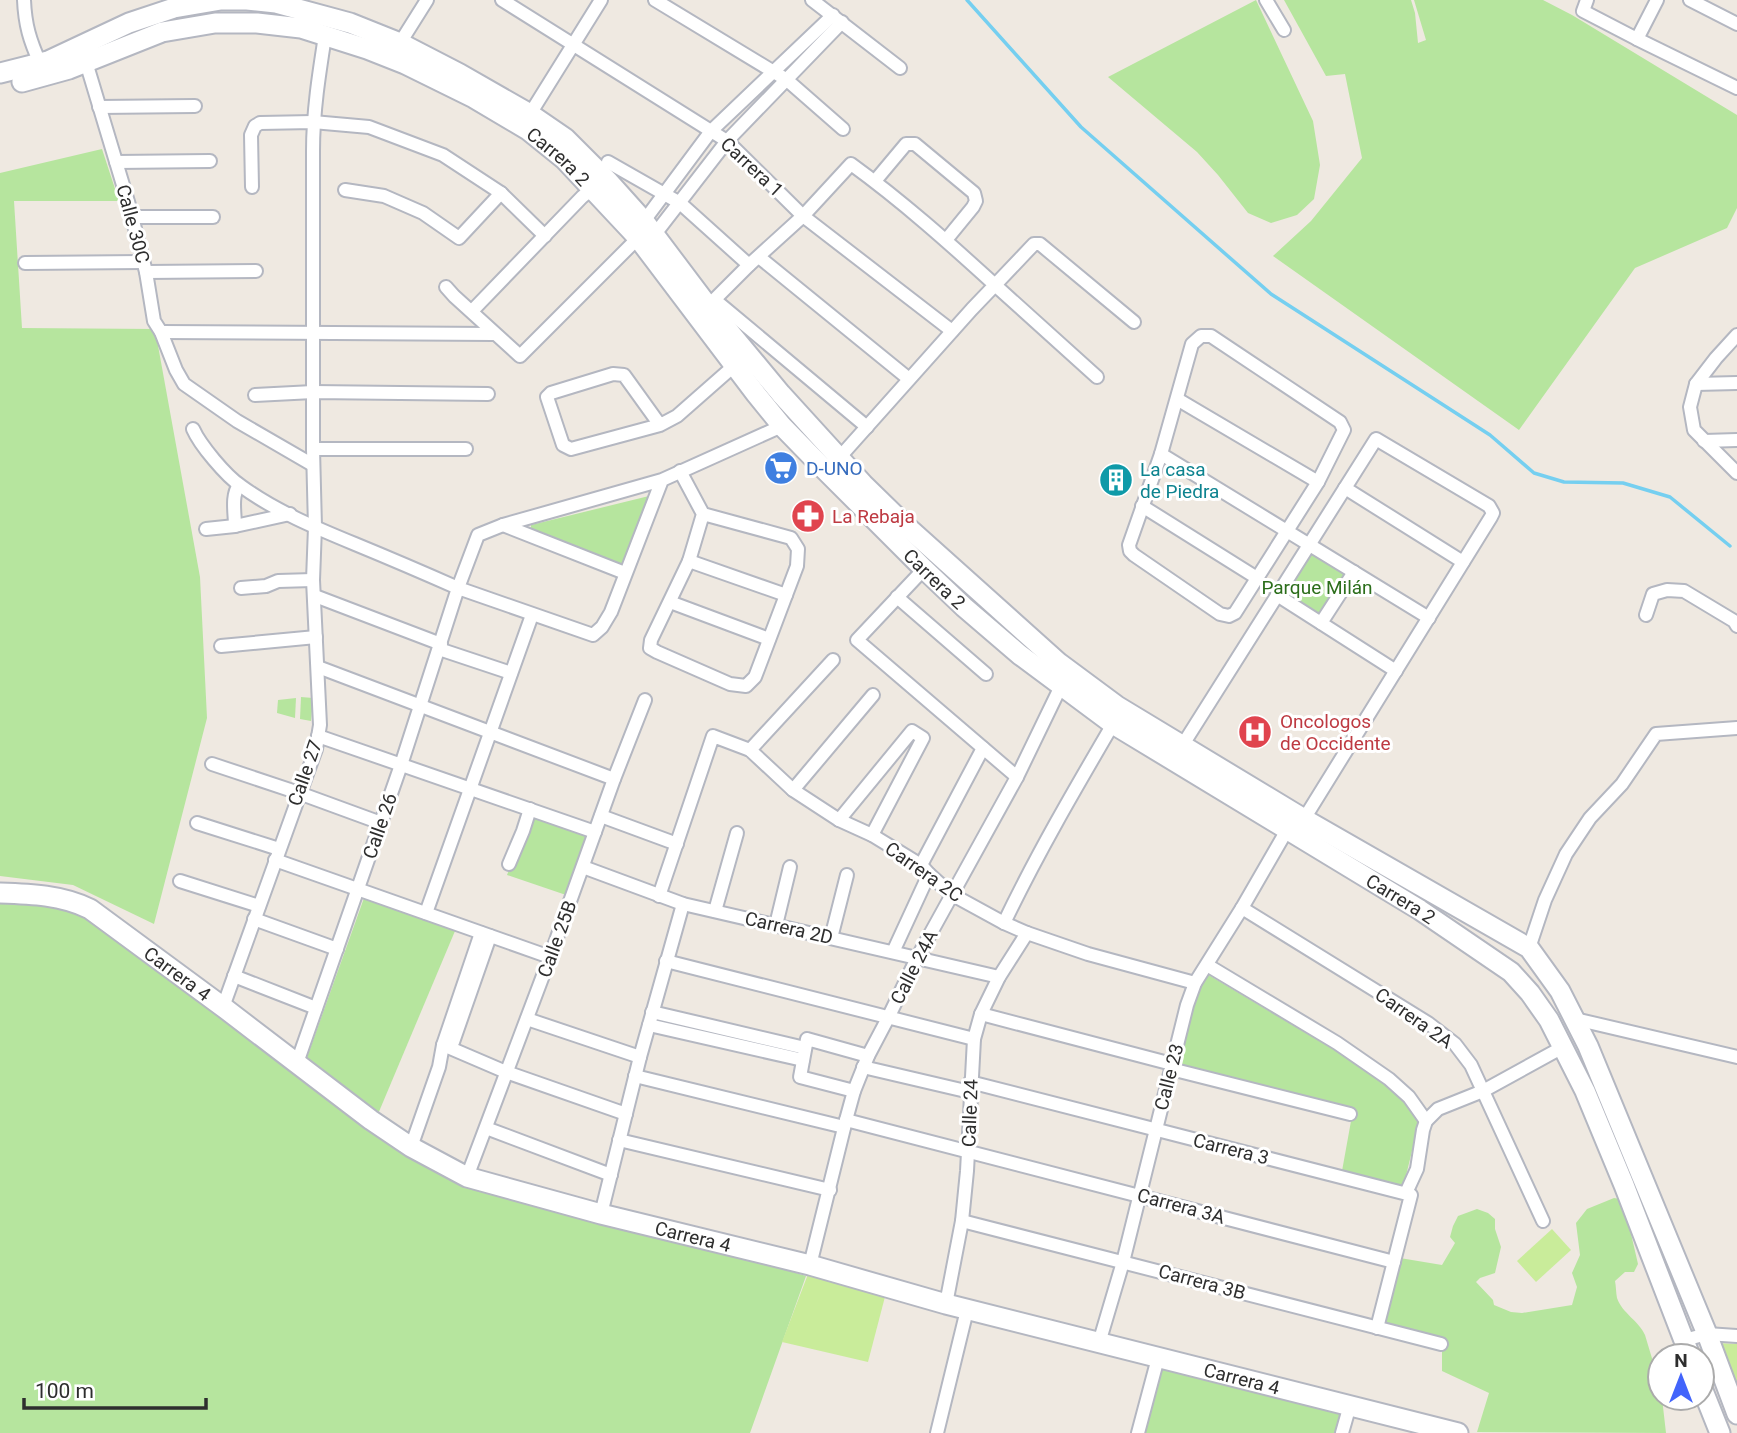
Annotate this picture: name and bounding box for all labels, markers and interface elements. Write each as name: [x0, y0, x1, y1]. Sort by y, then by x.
street label: Carrera 2: [522, 122, 595, 191]
street label: Carrera 1: [716, 132, 788, 202]
street label: Calle 30C: [111, 182, 155, 266]
supermarket icon: D-UNO: [762, 449, 800, 487]
place label: D-UNO: [806, 457, 863, 480]
place label: La casa de Piedra: [1140, 458, 1219, 503]
building icon: La casa de Piedra: [1097, 461, 1135, 499]
pharmacy icon: La Rebaja: [789, 497, 827, 535]
place label: La Rebaja: [832, 505, 915, 528]
street label: Carrera 2: [899, 544, 970, 614]
park label: Parque Milán: [1261, 576, 1373, 599]
place label: Oncologos de Occidente: [1280, 710, 1391, 755]
hospital icon: Oncologos de Occidente: [1236, 713, 1274, 751]
street label: Calle 27: [283, 737, 327, 809]
street label: Calle 26: [358, 790, 402, 862]
street label: Carrera 2C: [881, 837, 967, 907]
street label: Carrera 2: [1362, 869, 1440, 929]
street label: Calle 25B: [533, 898, 581, 980]
street label: Carrera 2D: [743, 907, 835, 949]
street label: Calle 24A: [885, 925, 943, 1008]
street label: Carrera 4: [140, 941, 216, 1006]
street label: Carrera 2A: [1371, 983, 1458, 1053]
street label: Calle 23: [1150, 1041, 1188, 1113]
street label: Calle 24: [957, 1078, 983, 1147]
street label: Carrera 3: [1191, 1128, 1271, 1170]
street label: Carrera 3A: [1135, 1183, 1228, 1229]
street label: Carrera 4: [653, 1216, 734, 1257]
street label: Carrera 3B: [1156, 1259, 1248, 1305]
north arrow: [1646, 1342, 1716, 1412]
text: N: [1674, 1349, 1688, 1372]
street label: Carrera 4: [1201, 1358, 1282, 1399]
scale bar: [24, 1366, 206, 1410]
text: 100 m: [35, 1379, 94, 1403]

